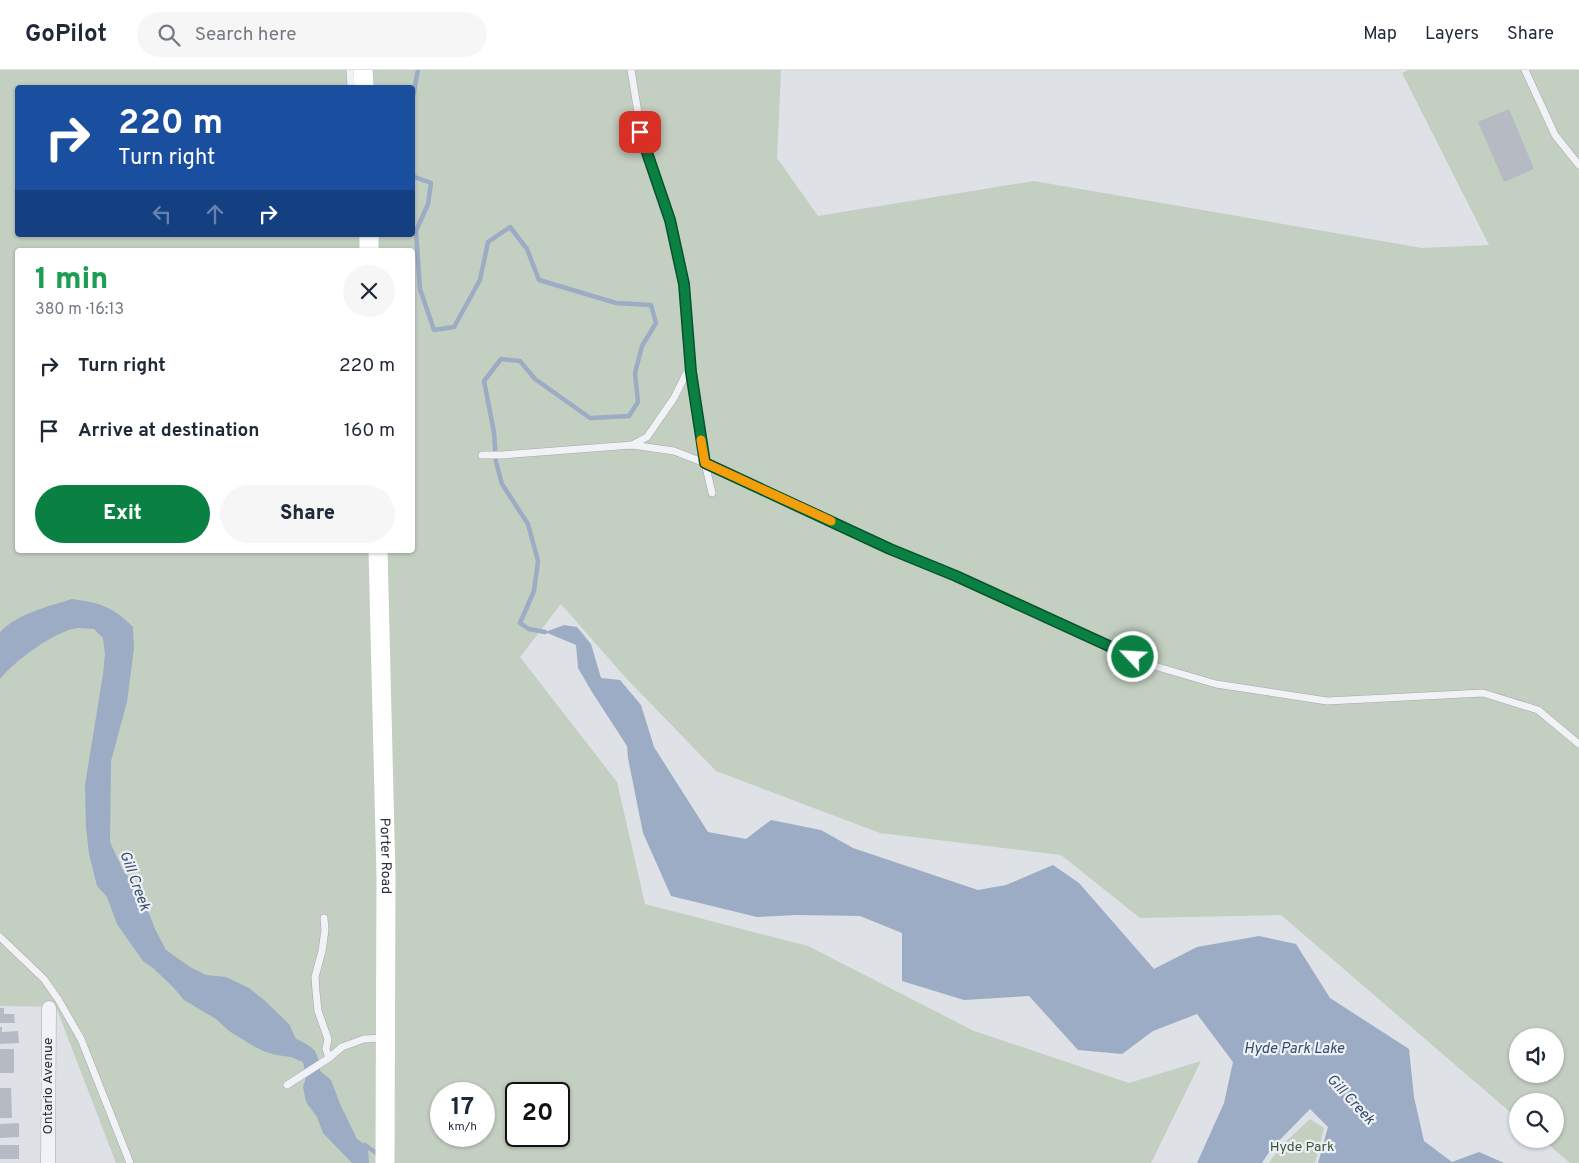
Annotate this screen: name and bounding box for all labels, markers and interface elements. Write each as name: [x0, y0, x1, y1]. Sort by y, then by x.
search box: [137, 12, 487, 57]
text: GoPilot: [25, 20, 107, 50]
icon: search: [155, 21, 183, 49]
text: Search here: [195, 23, 296, 47]
text: Map: [1363, 23, 1397, 46]
text: Layers: [1425, 23, 1479, 46]
text: Share: [1507, 23, 1554, 46]
text: 220 m: [118, 102, 223, 146]
icon: right: [35, 105, 100, 170]
pin: [619, 111, 661, 153]
icon: arrive: [626, 118, 654, 146]
text: Turn right: [118, 145, 215, 172]
icon: left: [148, 200, 176, 228]
icon: ahead: [201, 200, 229, 228]
icon: right: [254, 200, 282, 228]
text: 1 min: [35, 262, 108, 299]
button: close: [343, 265, 395, 317]
text: 380 m · 16:13: [35, 300, 124, 320]
icon: right: [35, 352, 63, 380]
text: Turn right: [78, 354, 166, 378]
text: 220 m: [339, 354, 395, 378]
icon: arrive: [35, 417, 63, 445]
text: Arrive at destination: [78, 419, 259, 443]
text: 160 m: [344, 419, 395, 443]
button: Exit: [35, 485, 210, 543]
button: Share: [220, 485, 395, 543]
position arrow: [1106, 630, 1158, 682]
street label: Porter Road: [376, 818, 395, 894]
water label: Gill Creek: [114, 848, 154, 914]
map controls: [1509, 1028, 1564, 1148]
button: sound: [1509, 1028, 1564, 1083]
street label: Ontario Avenue: [40, 1038, 57, 1134]
water label: Hyde Park Lake: [1244, 1040, 1345, 1059]
water label: Gill Creek: [1322, 1071, 1379, 1130]
speed limit sign: 20: [505, 1082, 570, 1147]
text: 17: [451, 1092, 474, 1124]
button: search: [1509, 1093, 1564, 1148]
text: km/h: [448, 1119, 477, 1135]
park label: Hyde Park: [1270, 1139, 1334, 1156]

